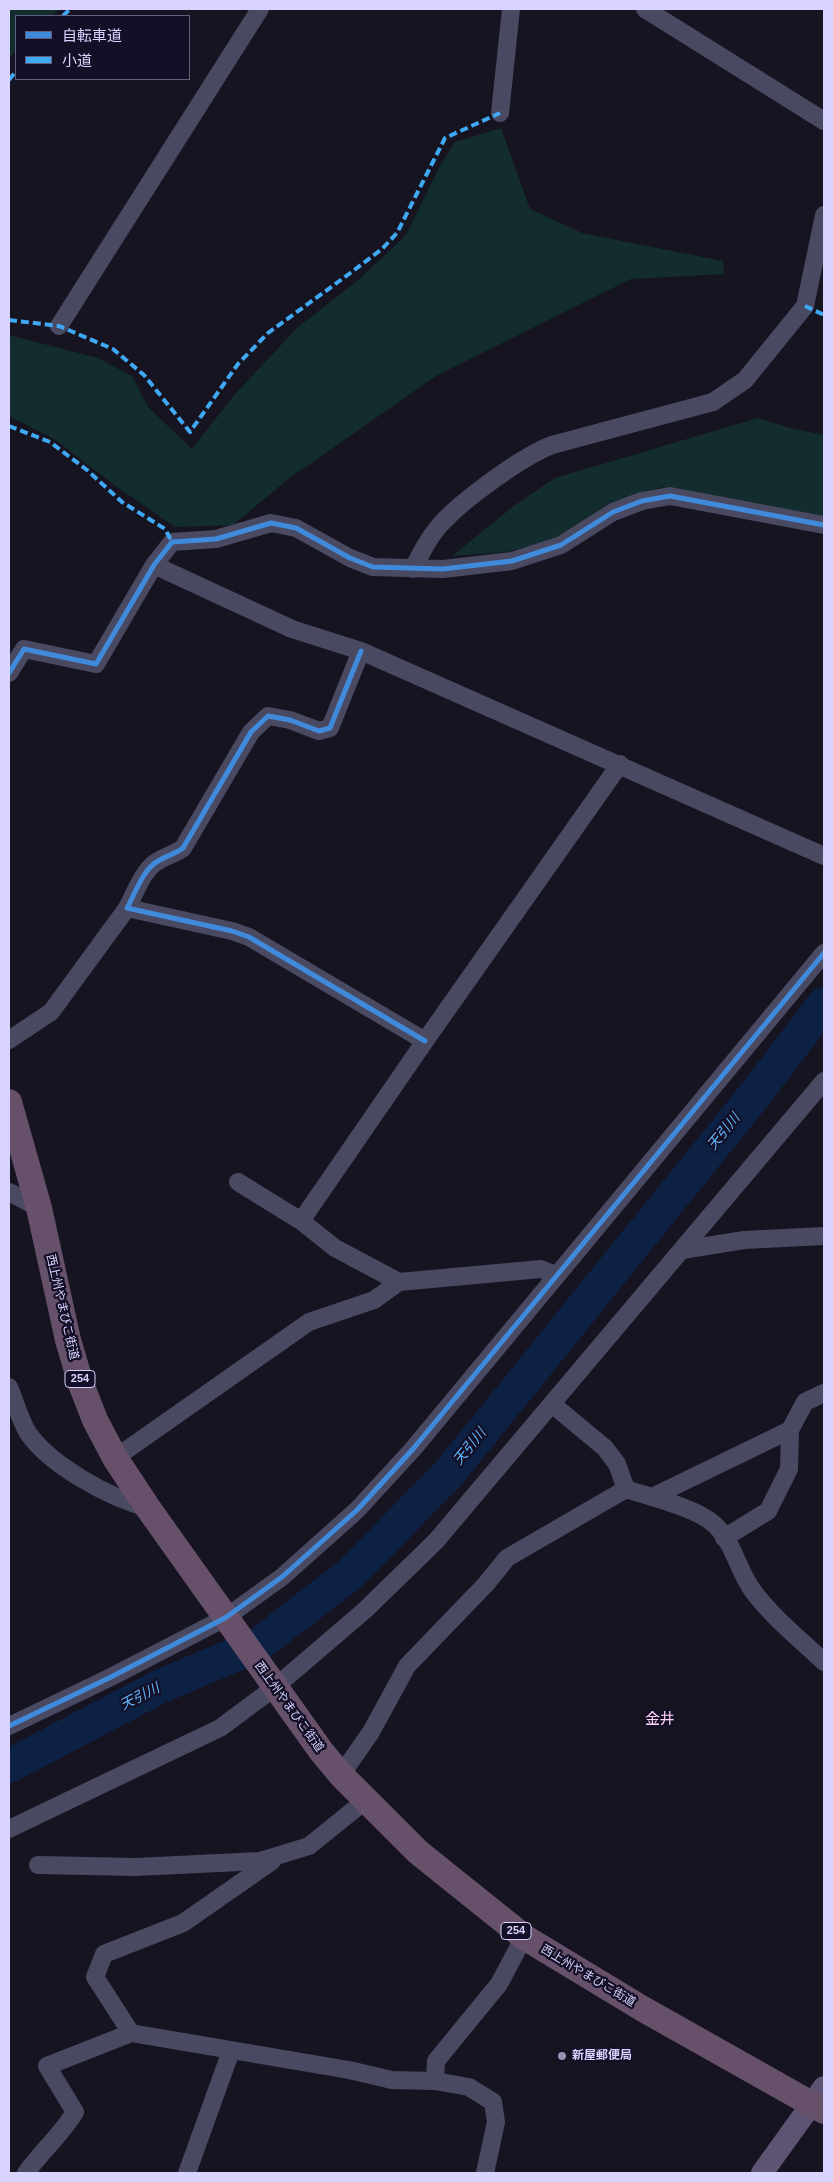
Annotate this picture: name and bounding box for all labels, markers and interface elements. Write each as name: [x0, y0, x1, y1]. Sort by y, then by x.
legend: [15, 15, 190, 80]
text: 自転車道: [62, 27, 122, 44]
text: 小道: [62, 52, 92, 69]
water label: 天引川: [704, 1110, 744, 1154]
street label: 西上州やまびこ街道: [43, 1253, 81, 1361]
road number: 254: [65, 1370, 95, 1388]
water label: 天引川: [450, 1425, 490, 1469]
street label: 西上州やまびこ街道: [251, 1659, 327, 1755]
water label: 天引川: [117, 1680, 163, 1714]
district label: 金井: [645, 1711, 675, 1729]
road number: 254: [501, 1922, 531, 1940]
street label: 西上州やまびこ街道: [538, 1942, 638, 2010]
place label: 新屋郵便局: [572, 2049, 632, 2063]
marker: 新屋郵便局: [556, 2050, 568, 2062]

